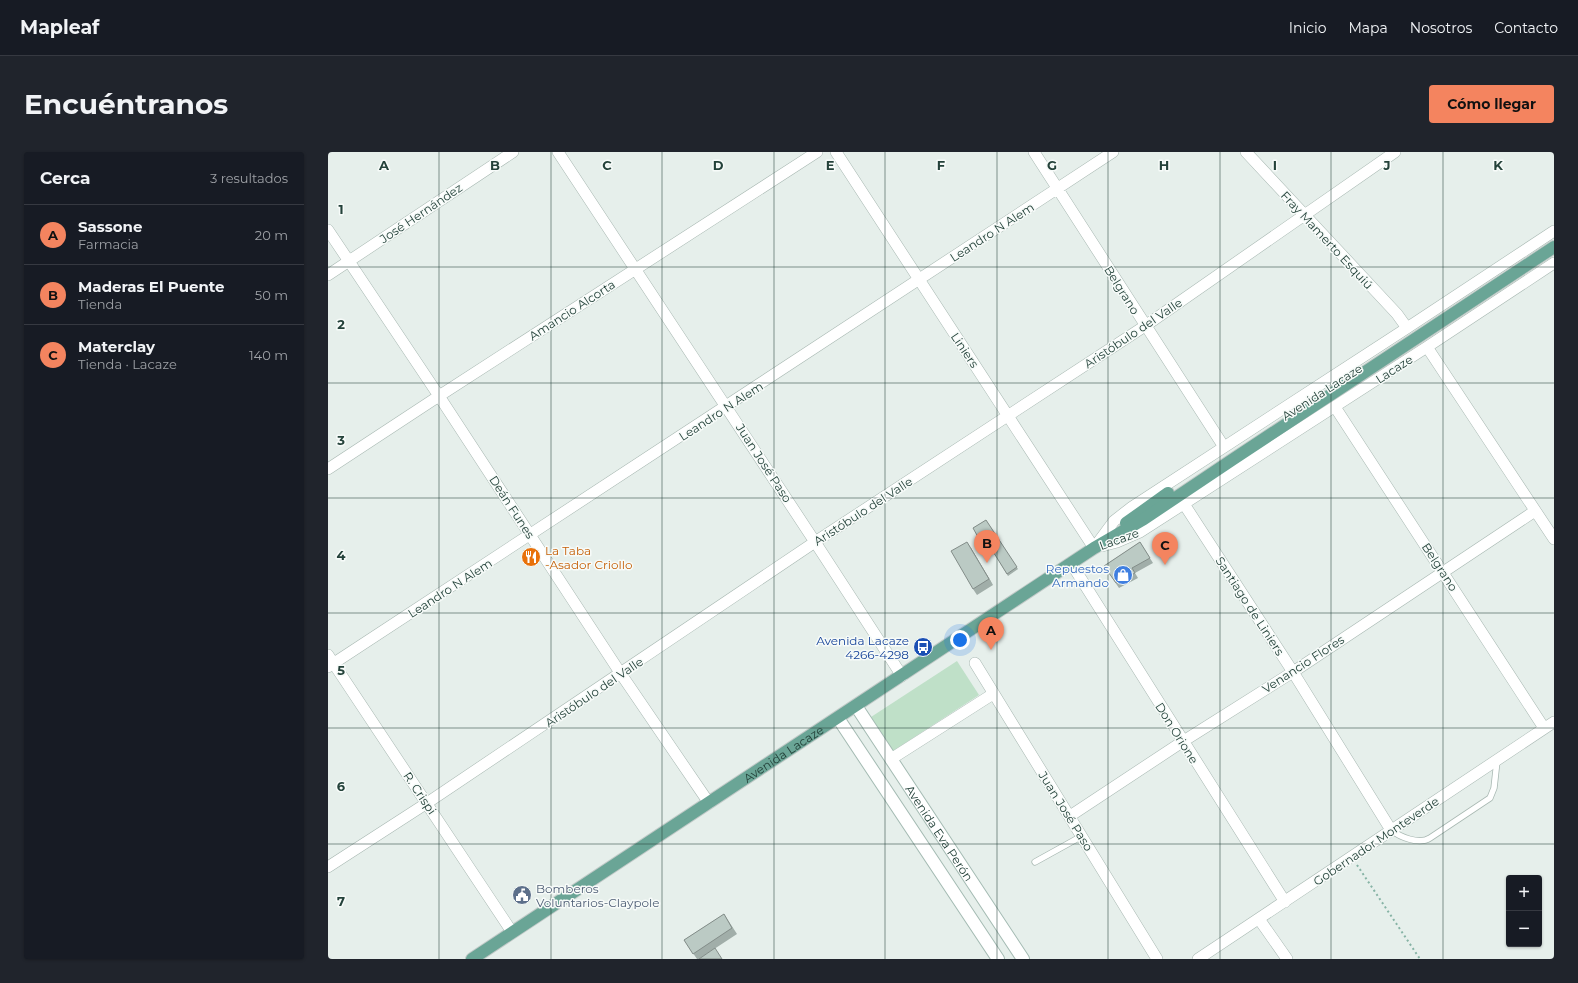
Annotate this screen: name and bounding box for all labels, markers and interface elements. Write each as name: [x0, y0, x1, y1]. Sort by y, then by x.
text: Mapleaf: [20, 16, 99, 39]
text: Inicio: [1289, 19, 1326, 37]
text: Mapa: [1348, 19, 1388, 37]
text: Nosotros: [1410, 19, 1472, 37]
text: Contacto: [1494, 19, 1558, 37]
button: Cómo llegar: [1429, 85, 1554, 123]
text: Encuéntranos: [24, 87, 228, 121]
text: A: [378, 157, 390, 173]
text: B: [490, 157, 500, 173]
text: C: [602, 157, 612, 173]
text: D: [713, 157, 724, 173]
text: E: [826, 157, 835, 173]
text: F: [937, 157, 945, 173]
text: G: [1047, 157, 1057, 173]
text: H: [1159, 157, 1169, 173]
text: I: [1273, 157, 1277, 173]
text: J: [1382, 157, 1391, 173]
text: K: [1493, 157, 1503, 173]
text: Cerca: [40, 168, 90, 188]
text: 3 resultados: [210, 170, 288, 186]
street label: José Hernández: [376, 180, 465, 247]
street label: Fray Mamerto Esquiú: [1278, 188, 1376, 292]
street label: Leandro N Alem: [947, 199, 1037, 265]
text: 1: [338, 201, 344, 217]
text: Sassone: [78, 217, 142, 236]
text: A: [48, 227, 58, 243]
text: 20 m: [255, 227, 288, 243]
text: Farmacia: [78, 236, 139, 252]
street label: Belgrano: [1101, 263, 1143, 317]
text: Maderas El Puente: [78, 277, 225, 296]
street label: Amancio Alcorta: [526, 277, 618, 343]
text: B: [48, 287, 58, 303]
text: 50 m: [255, 287, 288, 303]
street label: Aristóbulo del Valle: [1081, 295, 1185, 371]
text: Tienda: [78, 296, 122, 312]
text: 2: [337, 316, 345, 332]
street label: Liniers: [948, 329, 982, 371]
text: Materclay: [78, 337, 155, 356]
text: C: [48, 347, 58, 363]
text: 140 m: [249, 347, 288, 363]
street label: Lacaze: [1373, 351, 1415, 387]
text: Tienda · Lacaze: [78, 356, 177, 372]
street label: Avenida Lacaze: [1279, 360, 1365, 424]
street label: Leandro N Alem: [676, 378, 766, 444]
street label: Juan José Paso: [732, 420, 795, 505]
text: 3: [336, 432, 345, 448]
street label: Deán Funes: [486, 473, 538, 541]
street label: Aristóbulo del Valle: [811, 473, 915, 549]
street label: Lacaze: [1097, 525, 1141, 553]
pin: B: [974, 530, 1000, 563]
pin: C: [1152, 532, 1178, 565]
street label: Belgrano: [1419, 540, 1461, 594]
place label: La Taba -Asador Criollo: [545, 543, 632, 572]
restaurant icon: La Taba -Asador Criollo: [520, 546, 542, 568]
text: 4: [337, 547, 346, 563]
street label: Santiago de Liniers: [1212, 554, 1288, 658]
street label: Leandro N Alem: [405, 555, 495, 621]
place label: Repuestos Armando: [1046, 561, 1109, 590]
shop icon: Repuestos Armando: [1112, 564, 1134, 586]
pin: A: [978, 617, 1004, 650]
your location: [950, 630, 970, 650]
street label: Venancio Flores: [1259, 632, 1347, 696]
place label: Avenida Lacaze 4266-4298: [816, 633, 909, 662]
bus stop icon: Avenida Lacaze 4266-4298: [912, 636, 934, 658]
street label: Aristóbulo del Valle: [542, 654, 646, 730]
text: 5: [337, 662, 345, 678]
street label: Don Orione: [1152, 700, 1202, 766]
street label: Avenida Lacaze: [740, 721, 826, 785]
street label: Juan José Paso: [1035, 768, 1096, 854]
street label: R. Crispi: [400, 769, 440, 817]
text: 6: [337, 778, 346, 794]
street label: Avenida Eva Perón: [903, 782, 977, 884]
street label: Gobernador Monteverde: [1310, 793, 1442, 889]
map controls: [1506, 875, 1542, 947]
button: +: [1506, 875, 1542, 911]
place label: Bomberos Voluntarios-Claypole: [536, 881, 660, 910]
public building icon: Bomberos Voluntarios-Claypole: [511, 884, 533, 906]
text: 7: [337, 893, 345, 909]
button: −: [1506, 911, 1542, 947]

